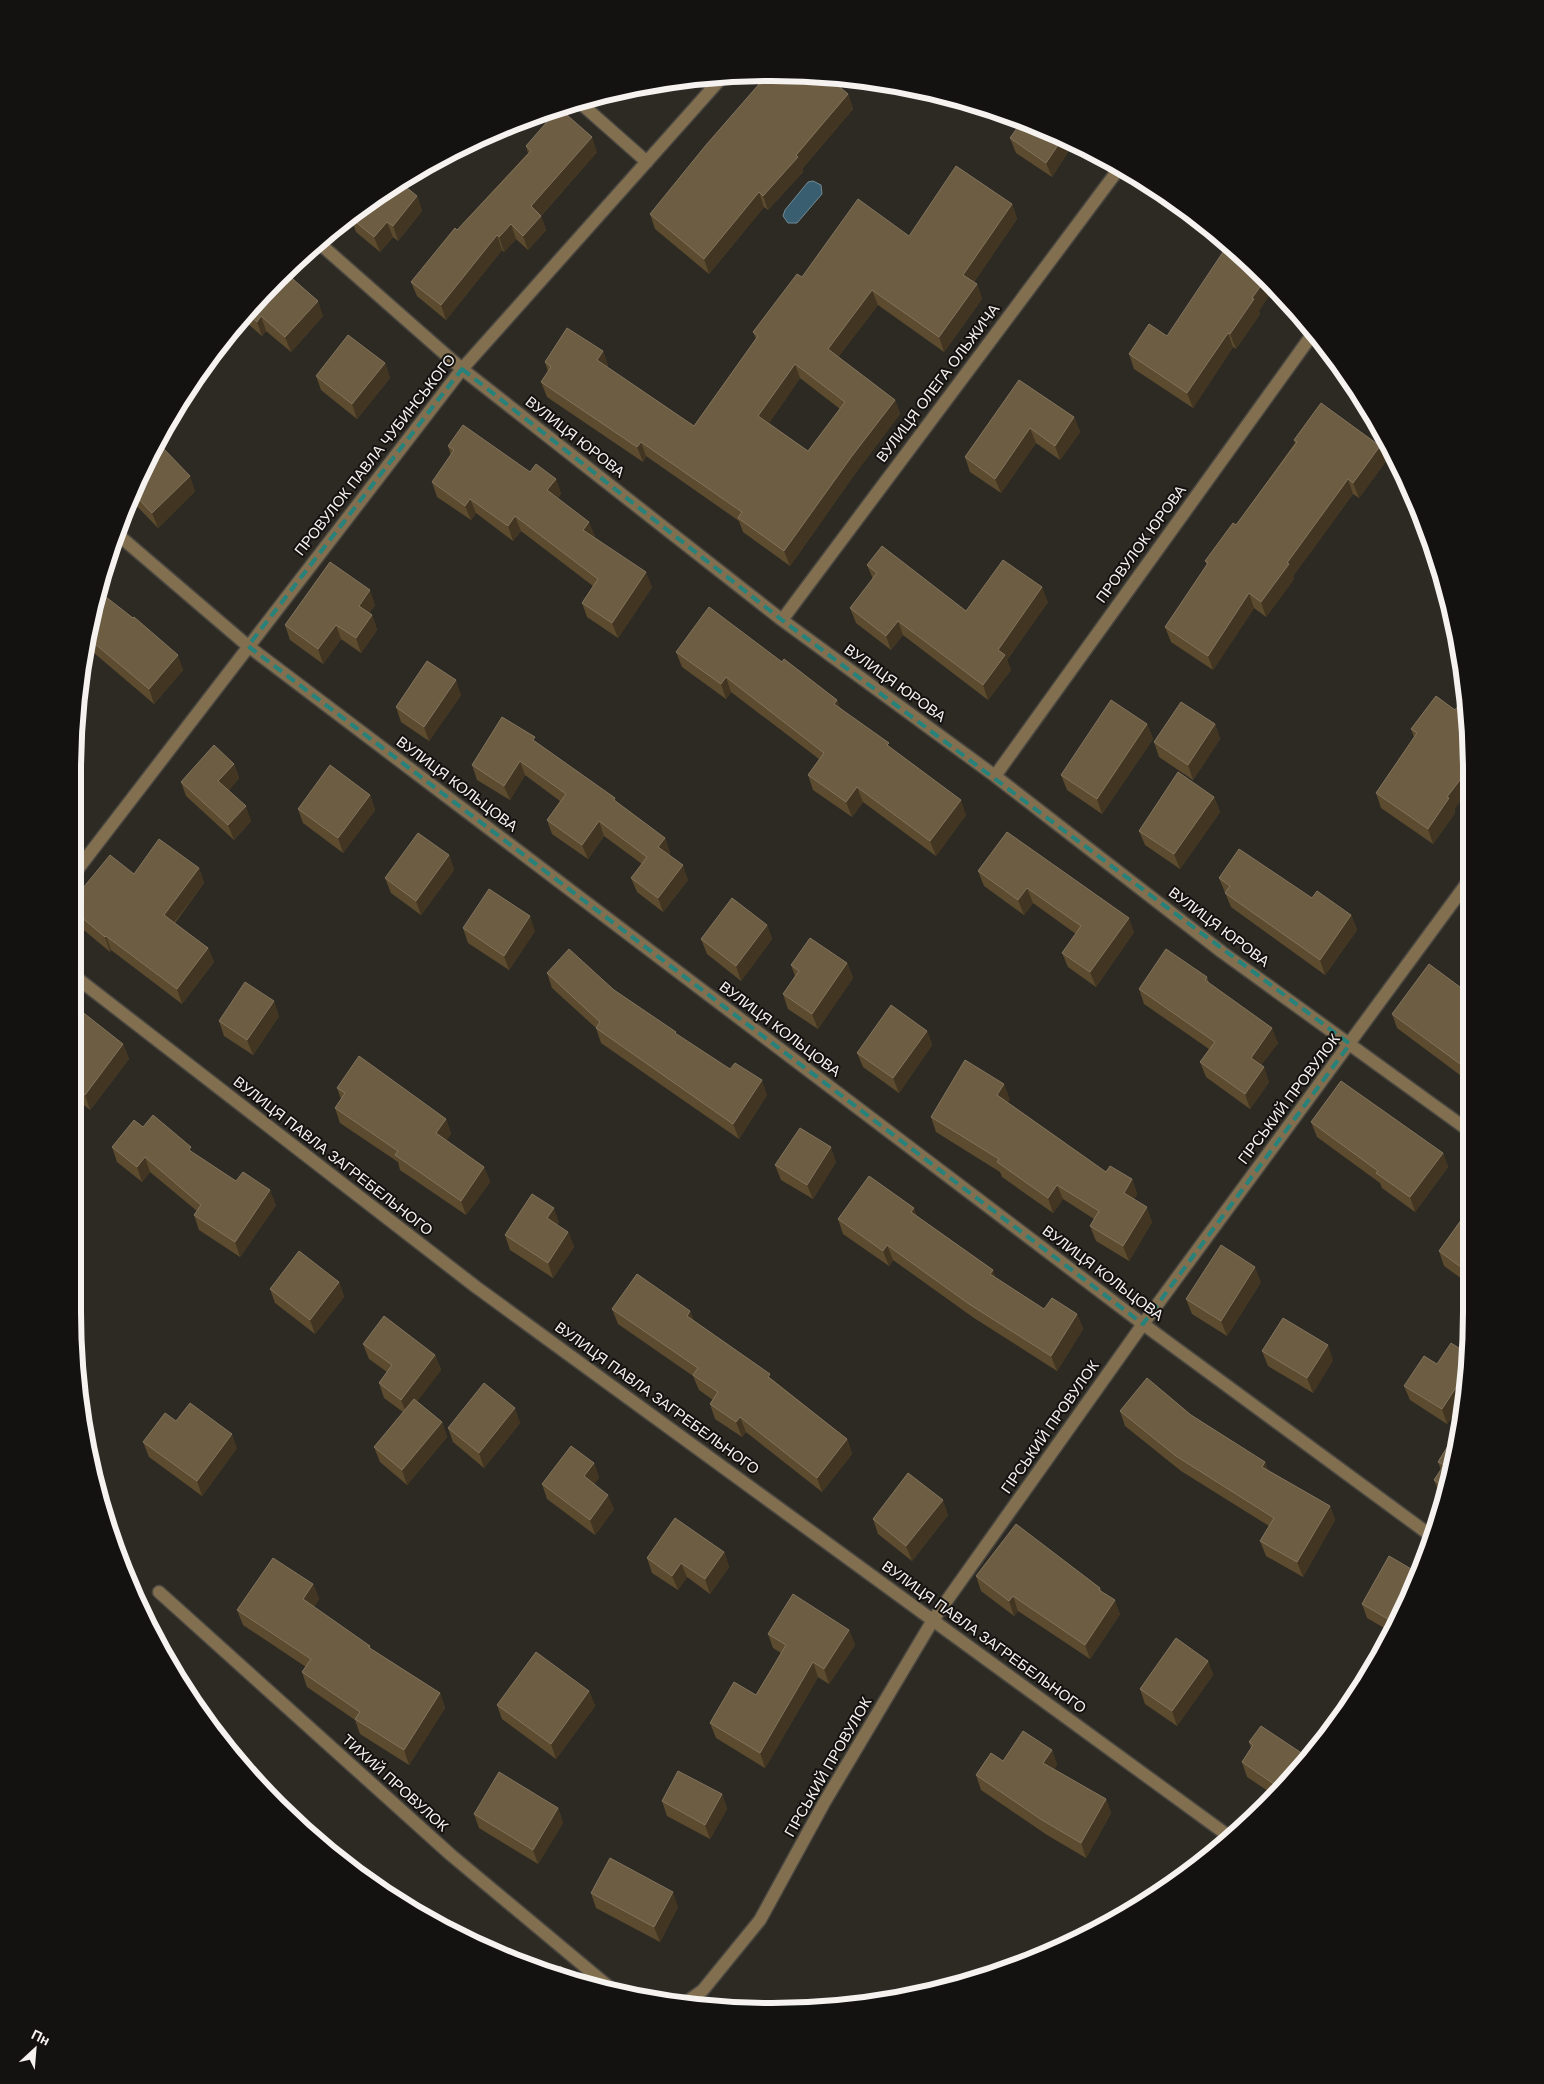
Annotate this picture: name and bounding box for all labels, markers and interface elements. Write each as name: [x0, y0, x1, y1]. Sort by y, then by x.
street label: ВУЛИЦЯ ОЛЕГА ОЛЬЖИЧА: [873, 300, 1003, 465]
street label: ПРОВУЛОК ПАВЛА ЧУБИНСЬКОГО: [291, 351, 458, 559]
street label: ВУЛИЦЯ ЮРОВА: [522, 393, 628, 481]
street label: ПРОВУЛОК ЮРОВА: [1092, 482, 1189, 606]
street label: ВУЛИЦЯ ЮРОВА: [841, 640, 949, 725]
street label: ВУЛИЦЯ КОЛЬЦОВА: [393, 733, 521, 835]
street label: ВУЛИЦЯ ЮРОВА: [1166, 883, 1273, 970]
street label: ВУЛИЦЯ КОЛЬЦОВА: [716, 978, 844, 1080]
street label: ГІРСЬКИЙ ПРОВУЛОК: [1234, 1030, 1343, 1167]
street label: ВУЛИЦЯ ПАВЛА ЗАГРЕБЕЛЬНОГО: [230, 1073, 436, 1239]
street label: ВУЛИЦЯ КОЛЬЦОВА: [1039, 1222, 1167, 1324]
street label: ВУЛИЦЯ ПАВЛА ЗАГРЕБЕЛЬНОГО: [552, 1318, 763, 1477]
street label: ГІРСЬКИЙ ПРОВУЛОК: [997, 1357, 1102, 1496]
street label: ВУЛИЦЯ ПАВЛА ЗАГРЕБЕЛЬНОГО: [879, 1557, 1090, 1716]
street label: ГІРСЬКИЙ ПРОВУЛОК: [781, 1694, 875, 1839]
street label: ТИХИЙ ПРОВУЛОК: [339, 1731, 452, 1835]
north arrow: [10, 2024, 60, 2074]
text: Пн: [29, 2026, 53, 2049]

